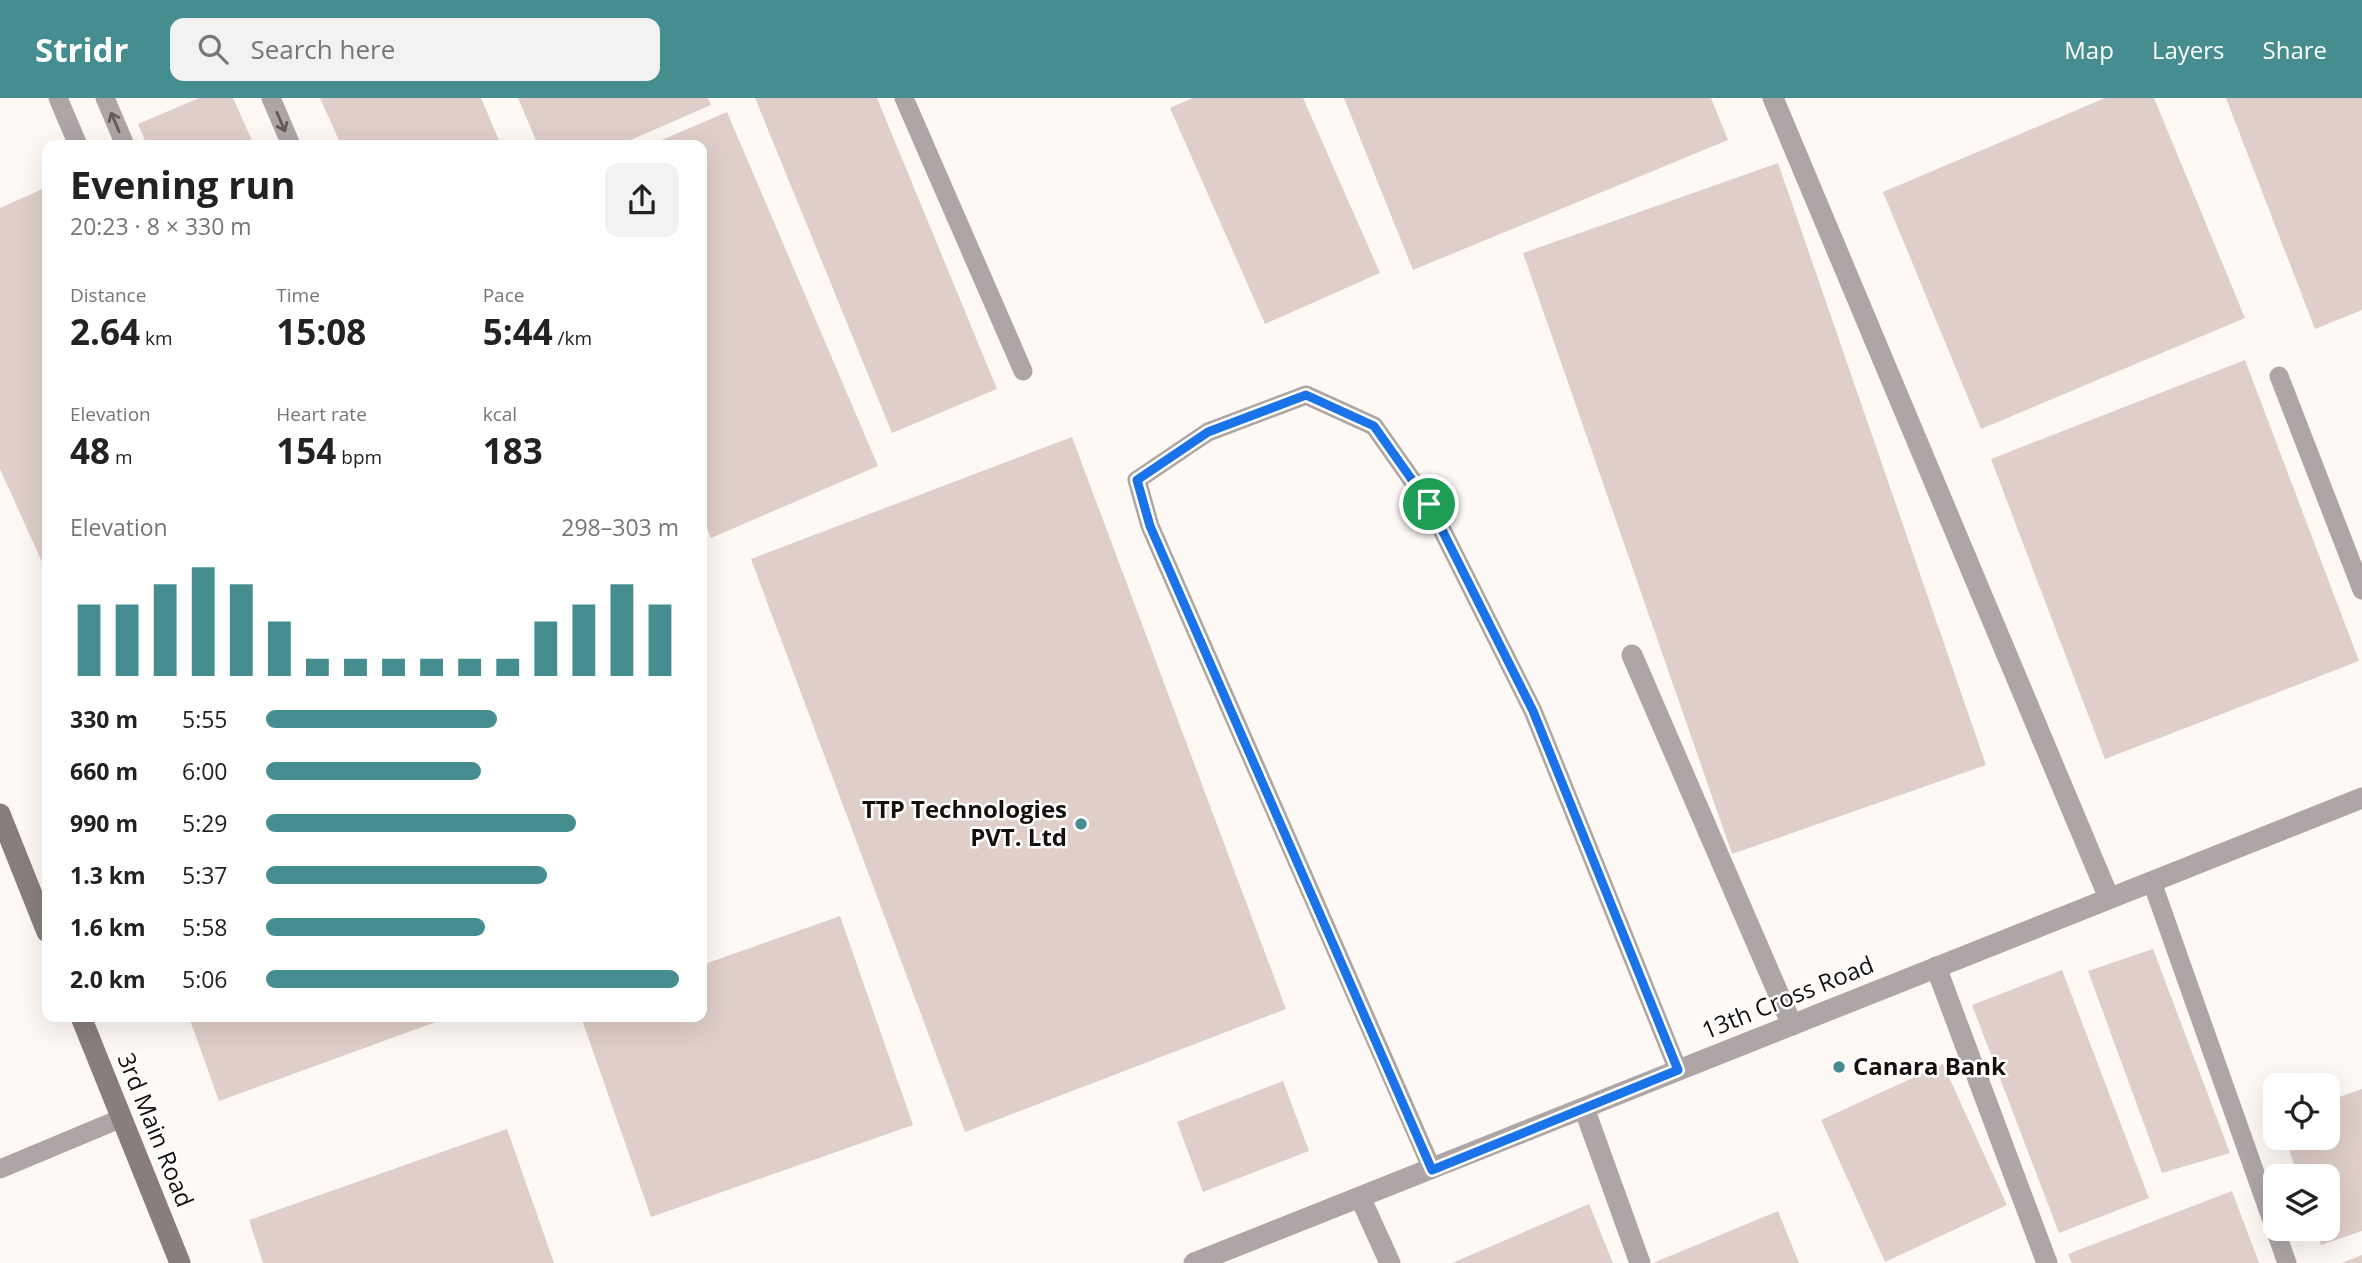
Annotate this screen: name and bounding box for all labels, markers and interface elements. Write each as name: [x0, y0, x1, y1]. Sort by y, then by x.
search box: [170, 18, 660, 81]
text: Stridr: [35, 27, 128, 72]
icon: search: [194, 30, 232, 68]
text: Search here: [250, 31, 395, 67]
text: Map: [2064, 33, 2114, 66]
text: Layers: [2152, 33, 2225, 66]
text: Share: [2263, 33, 2327, 66]
one-way arrow: [275, 110, 288, 132]
one-way arrow: [108, 111, 121, 133]
text: Evening run: [70, 158, 295, 210]
button: share: [605, 163, 679, 237]
text: 20:23 · 8 × 330 m: [70, 210, 252, 242]
text: Distance: [70, 282, 146, 308]
text: Time: [276, 282, 320, 308]
text: Pace: [483, 282, 524, 308]
text: 2.64: [70, 308, 140, 355]
text: 15:08: [276, 308, 366, 355]
text: 5:44: [483, 308, 553, 355]
text: km: [140, 325, 173, 351]
text: /km: [553, 325, 592, 351]
text: Elevation: [70, 401, 151, 427]
text: Heart rate: [276, 401, 367, 427]
text: kcal: [483, 401, 517, 427]
text: 48: [70, 427, 110, 474]
text: 154: [276, 427, 336, 474]
text: 183: [483, 427, 543, 474]
text: m: [110, 444, 133, 470]
text: bpm: [336, 444, 382, 470]
pin: [1399, 474, 1459, 534]
icon: arrive: [1410, 485, 1448, 523]
text: Elevation: [70, 511, 168, 543]
text: 298–303 m: [561, 511, 679, 543]
text: 330 m: [70, 703, 138, 735]
text: 5:55: [182, 703, 228, 735]
text: 660 m: [70, 755, 138, 787]
text: 6:00: [182, 755, 228, 787]
place label: TTP Technologies PVT. Ltd: [862, 792, 1067, 853]
text: 990 m: [70, 807, 138, 839]
text: 5:29: [182, 807, 228, 839]
marker: TTP Technologies PVT. Ltd: [1073, 816, 1089, 832]
text: 1.3 km: [70, 859, 146, 891]
text: 5:37: [182, 859, 228, 891]
text: 1.6 km: [70, 911, 146, 943]
text: 5:58: [182, 911, 228, 943]
street label: 13th Cross Road: [1697, 947, 1878, 1046]
text: 2.0 km: [70, 963, 146, 995]
text: 5:06: [182, 963, 228, 995]
street label: 3rd Main Road: [110, 1047, 202, 1211]
place label: Canara Bank: [1853, 1049, 2006, 1082]
marker: Canara Bank: [1831, 1059, 1847, 1075]
map controls: [2263, 1073, 2340, 1241]
button: locate: [2263, 1073, 2340, 1150]
button: layers: [2263, 1164, 2340, 1241]

